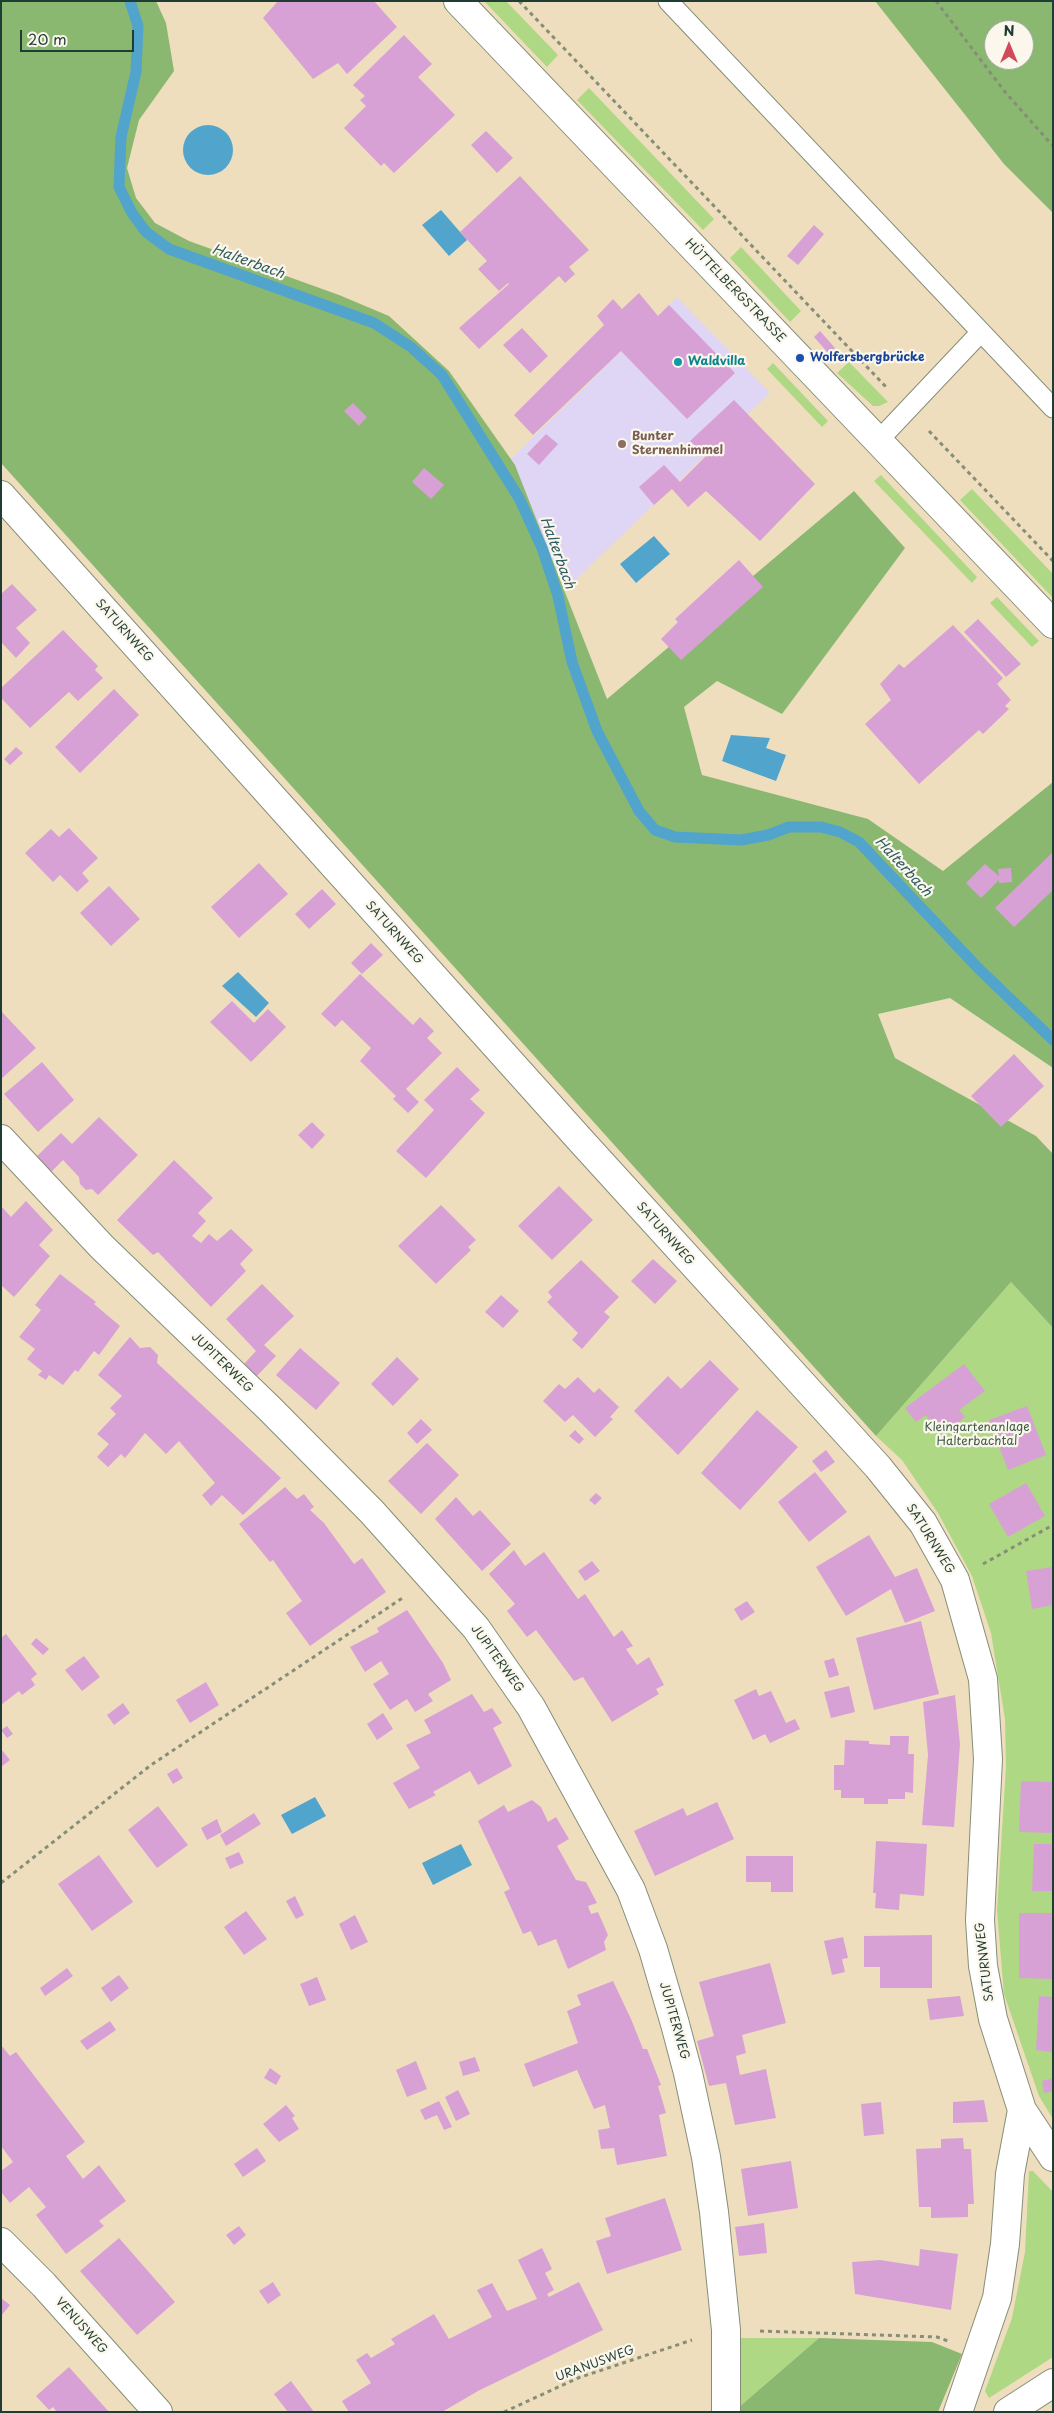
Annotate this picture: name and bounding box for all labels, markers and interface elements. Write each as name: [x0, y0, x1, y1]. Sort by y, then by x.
scale bar: [22, 20, 136, 52]
north arrow: [984, 20, 1034, 70]
text: N: [1003, 20, 1015, 41]
text: 20 m: [28, 27, 67, 50]
street label: HÜTTELBERGSTRASSE: [682, 236, 788, 346]
water label: Halterbach: [210, 241, 286, 283]
place label: Wolfersbergbrücke: [810, 351, 924, 365]
marker: Wolfersbergbrücke: [794, 352, 806, 364]
place label: Waldvilla: [688, 355, 745, 369]
marker: Waldvilla: [672, 356, 684, 368]
place label: Bunter Sternenhimmel: [632, 430, 723, 458]
marker: Bunter Sternenhimmel: [616, 438, 628, 450]
water label: Halterbach: [536, 515, 578, 591]
street label: SATURNWEG: [92, 597, 156, 665]
water label: Halterbach: [871, 834, 935, 900]
street label: SATURNWEG: [362, 899, 426, 967]
street label: SATURNWEG: [633, 1200, 697, 1268]
street label: JUPITERWEG: [188, 1330, 256, 1396]
park label: Kleingartenanlage Halterbachtal: [924, 1421, 1030, 1449]
street label: SATURNWEG: [903, 1501, 957, 1577]
street label: JUPITERWEG: [468, 1622, 526, 1696]
street label: SATURNWEG: [973, 1922, 997, 2002]
street label: JUPITERWEG: [656, 1981, 692, 2061]
street label: VENUSWEG: [52, 2295, 110, 2357]
street label: URANUSWEG: [554, 2343, 636, 2385]

